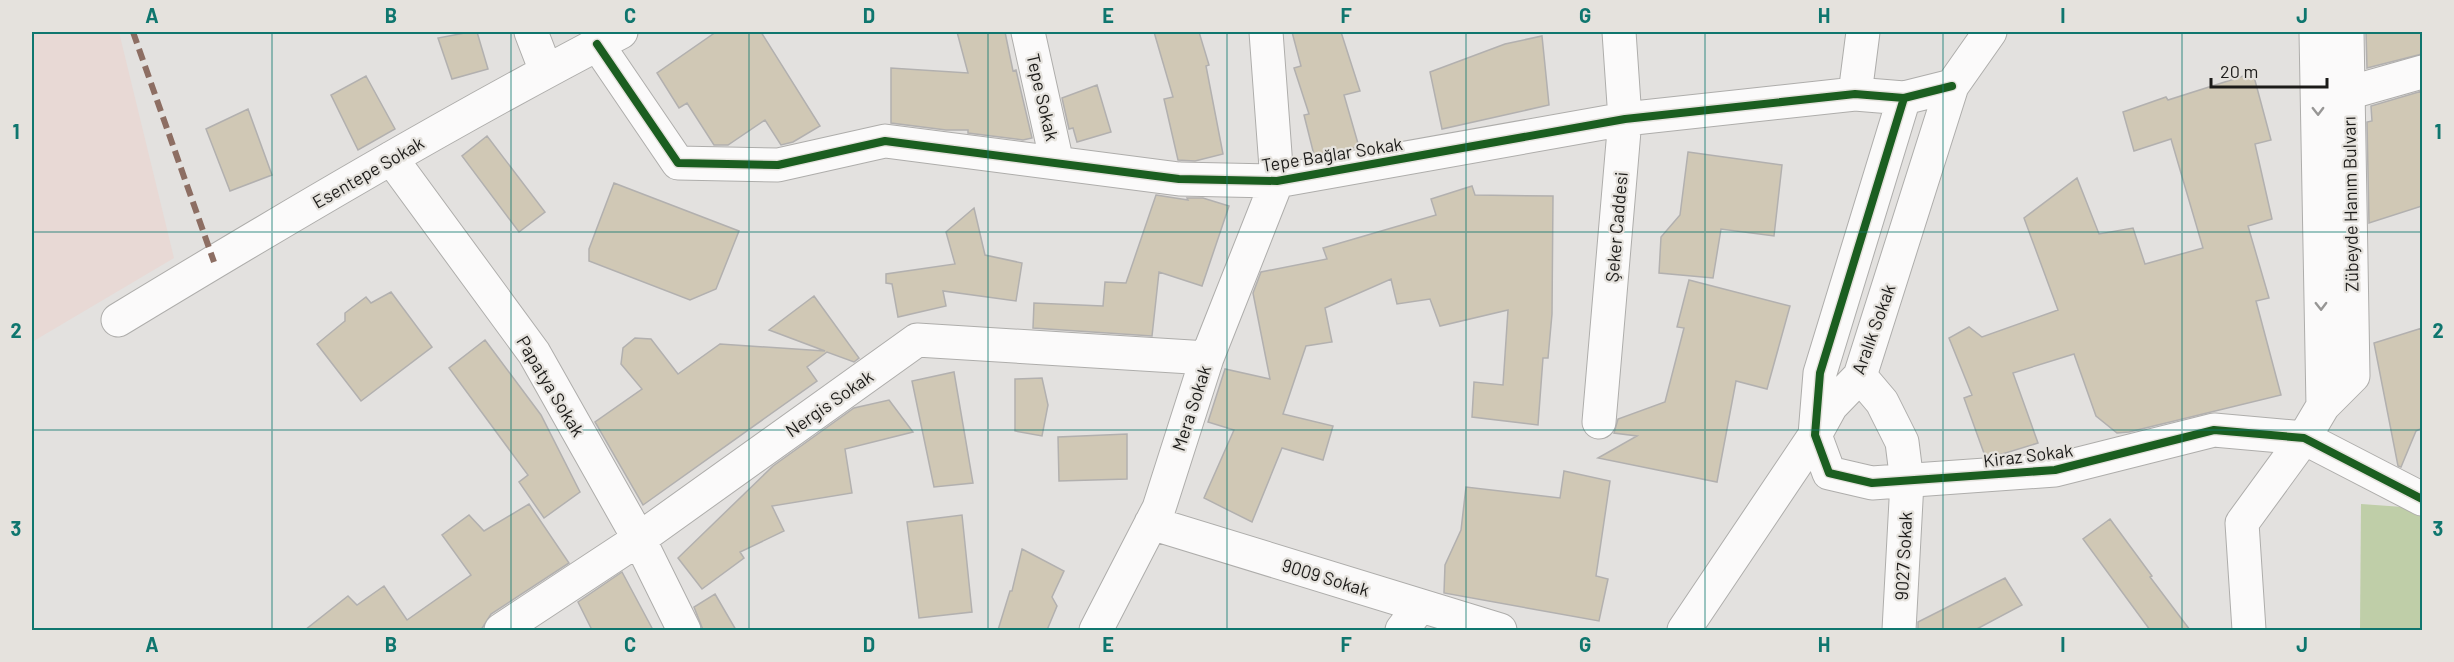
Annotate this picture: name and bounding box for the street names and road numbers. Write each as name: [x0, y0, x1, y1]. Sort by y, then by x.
street label: Tepe Sokak: [1022, 51, 1064, 143]
street label: Zübeyde Hanım Bulvarı: [2337, 116, 2363, 292]
street label: Esentepe Sokak: [308, 131, 428, 213]
street label: Tepe Bağlar Sokak: [1260, 132, 1404, 176]
street label: Şeker Caddesi: [1600, 171, 1632, 283]
street label: Aralık Sokak: [1846, 281, 1900, 377]
street label: Papatya Sokak: [512, 332, 590, 440]
street label: Mera Sokak: [1167, 362, 1215, 454]
street label: Nergis Sokak: [781, 365, 877, 441]
street label: Kiraz Sokak: [1982, 439, 2074, 471]
street label: 9027 Sokak: [1890, 511, 1916, 601]
street label: 9009 Sokak: [1280, 553, 1372, 601]

